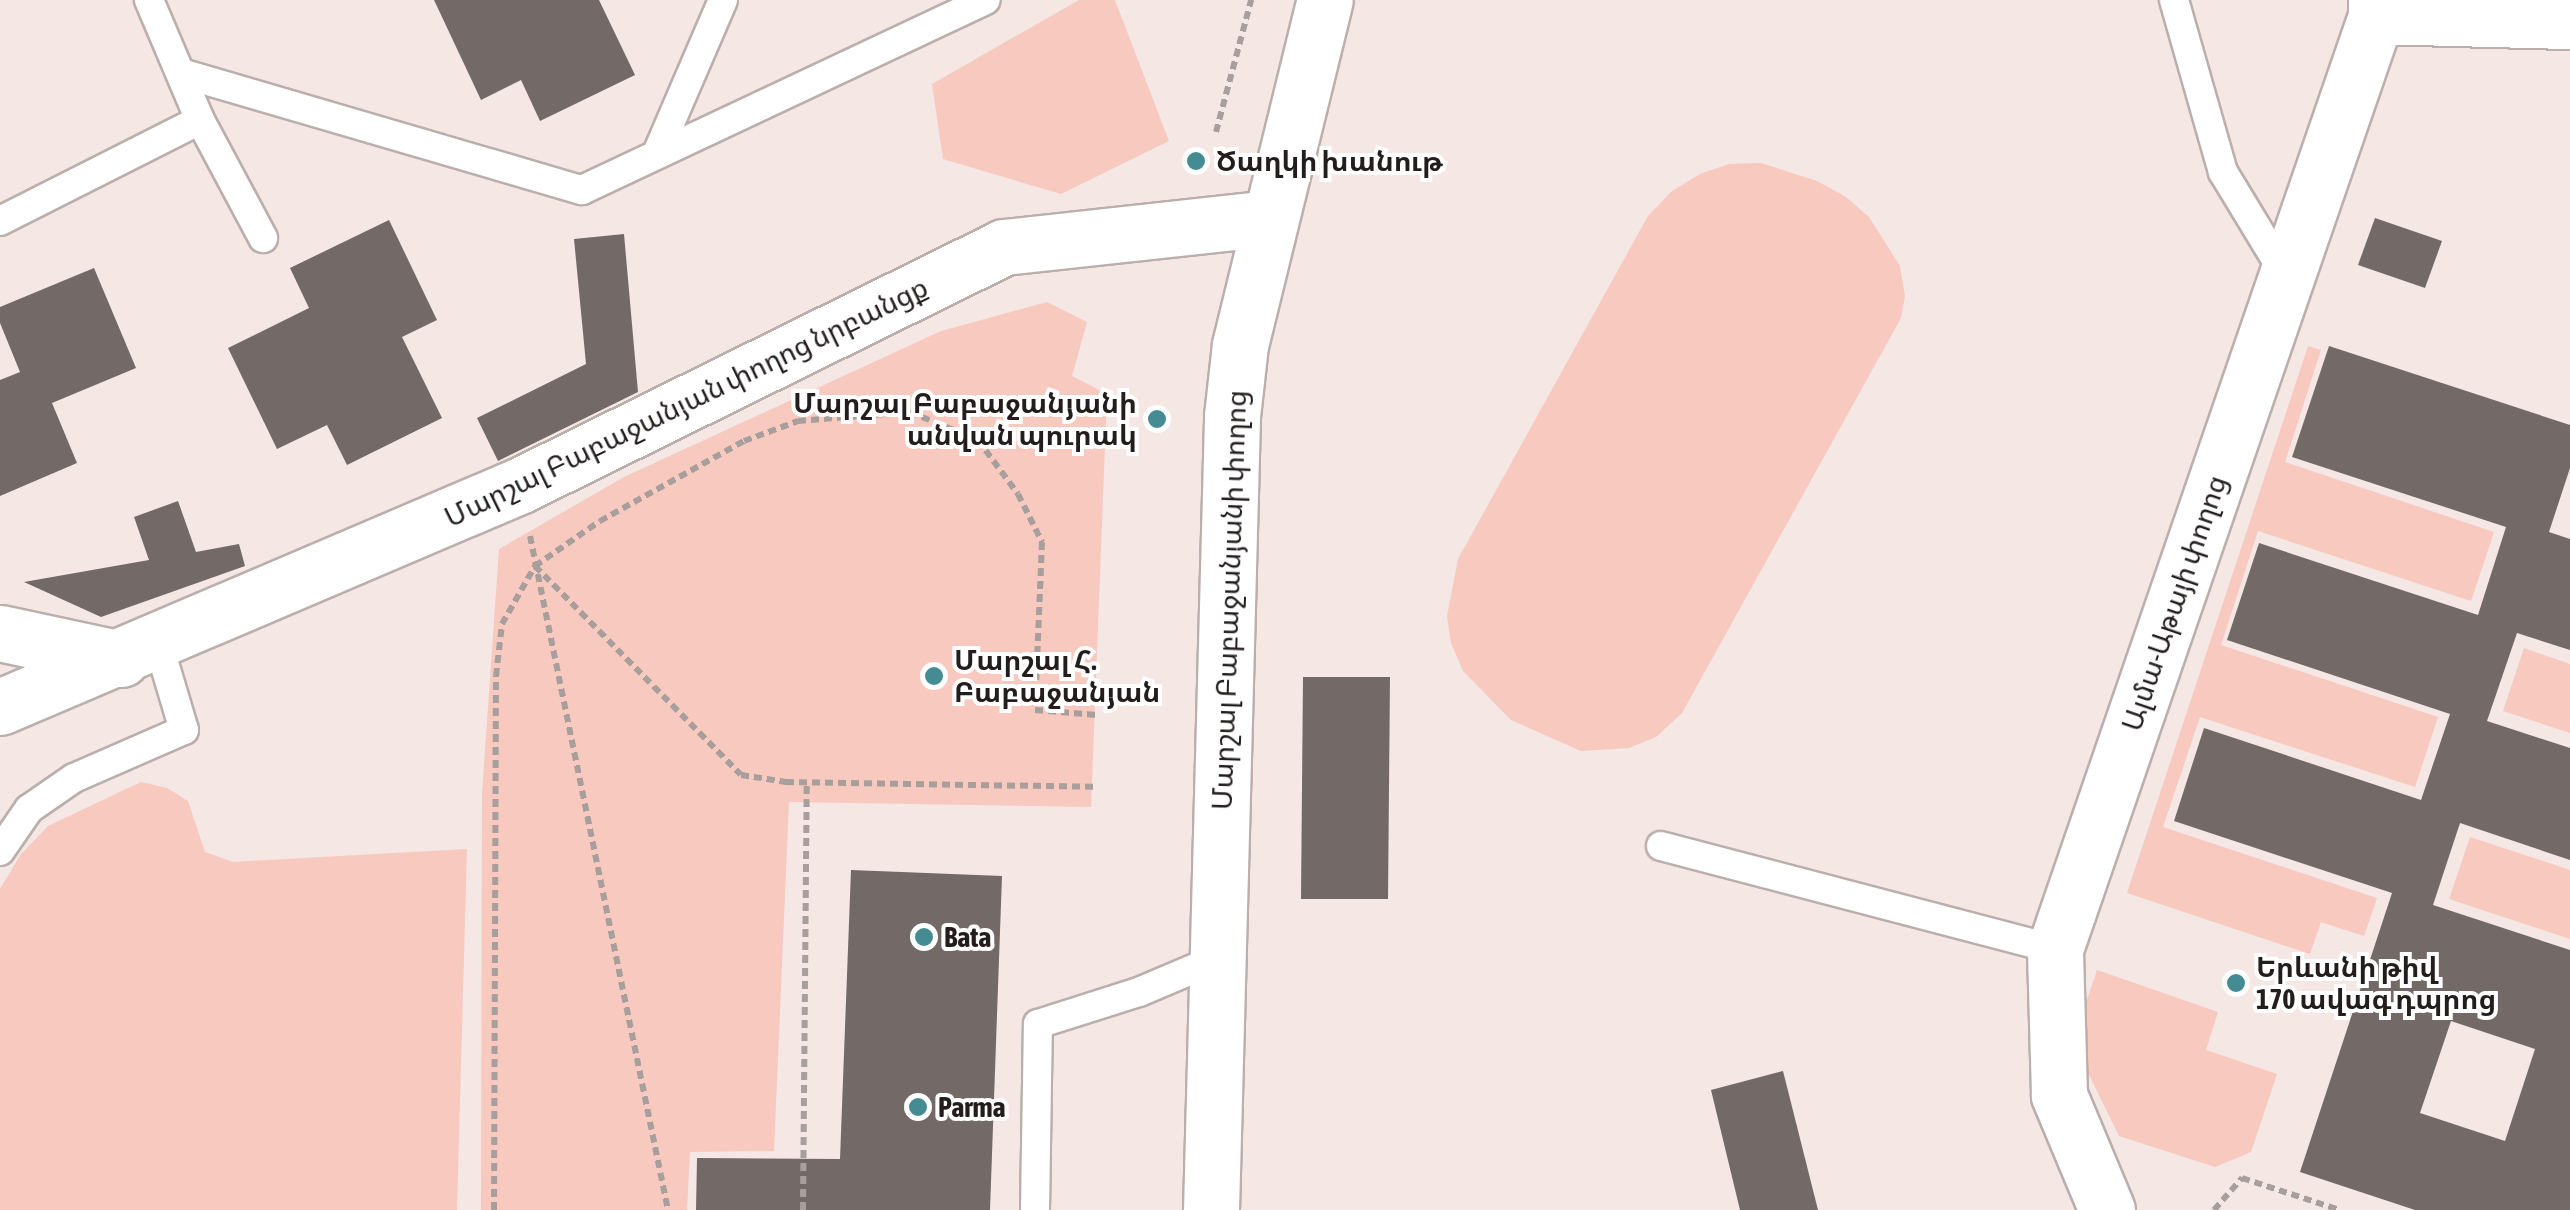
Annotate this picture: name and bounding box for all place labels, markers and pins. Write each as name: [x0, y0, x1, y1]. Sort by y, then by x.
place label: Ծաղկի խանութ: [1216, 144, 1443, 178]
marker: Ծաղկի խանութ: [1185, 150, 1207, 172]
place label: Մարշալ Բաբաջանյանի անվան պուրակ: [793, 386, 1137, 452]
marker: Մարշալ Բաբաջանյանի անվան պուրակ: [1146, 408, 1168, 430]
place label: Մարշալ Հ. Բաբաջանյան: [954, 643, 1160, 709]
marker: Մարշալ Հ. Բաբաջանյան: [923, 665, 945, 687]
place label: Bata: [944, 920, 991, 954]
marker: Bata: [913, 926, 935, 948]
place label: Երևանի թիվ 170 ավագ դպրոց: [2256, 950, 2496, 1016]
marker: Երևանի թիվ 170 ավագ դպրոց: [2225, 972, 2247, 994]
place label: Parma: [938, 1090, 1006, 1124]
marker: Parma: [907, 1096, 929, 1118]

